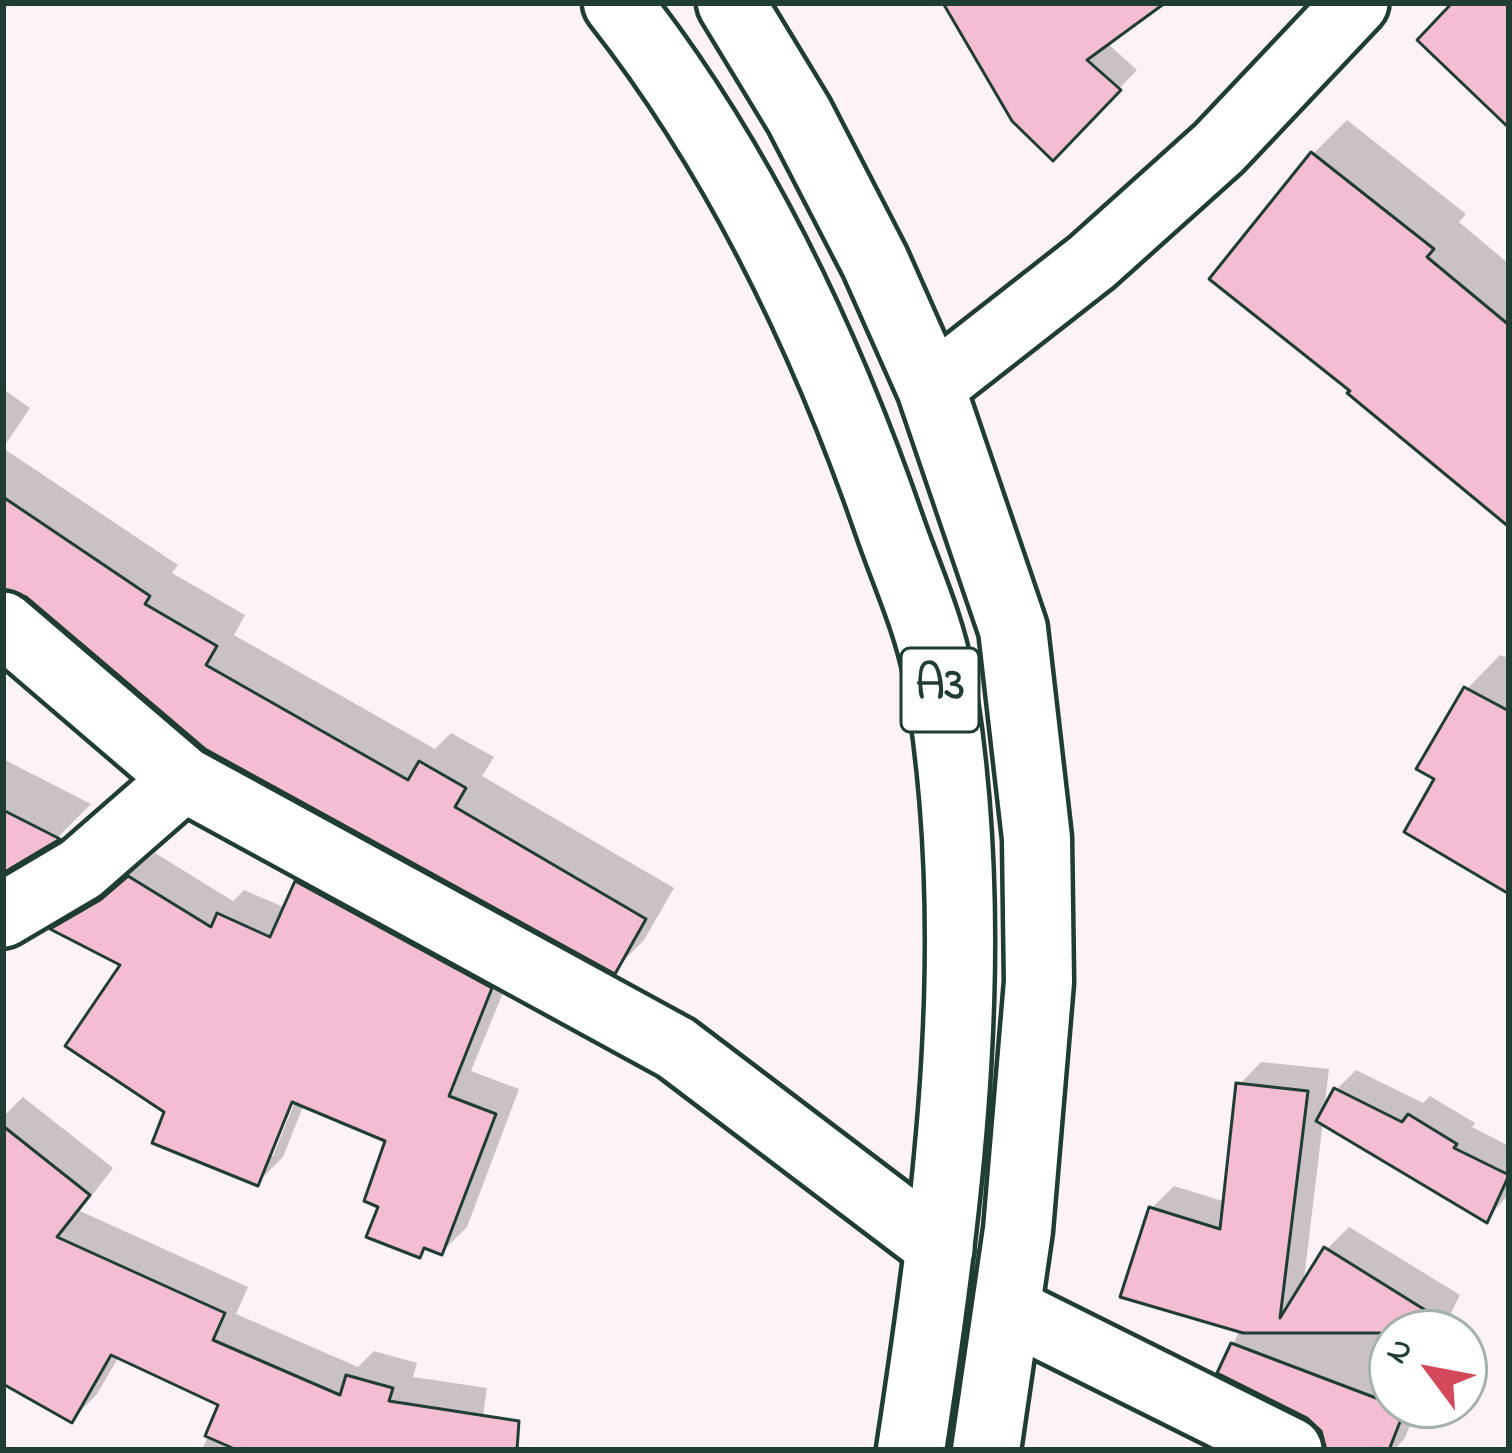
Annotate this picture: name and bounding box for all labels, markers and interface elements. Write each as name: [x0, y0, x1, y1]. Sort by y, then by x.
road number: A3: [901, 648, 979, 732]
north arrow: [1368, 1309, 1488, 1429]
text: N: [1374, 1329, 1426, 1374]

